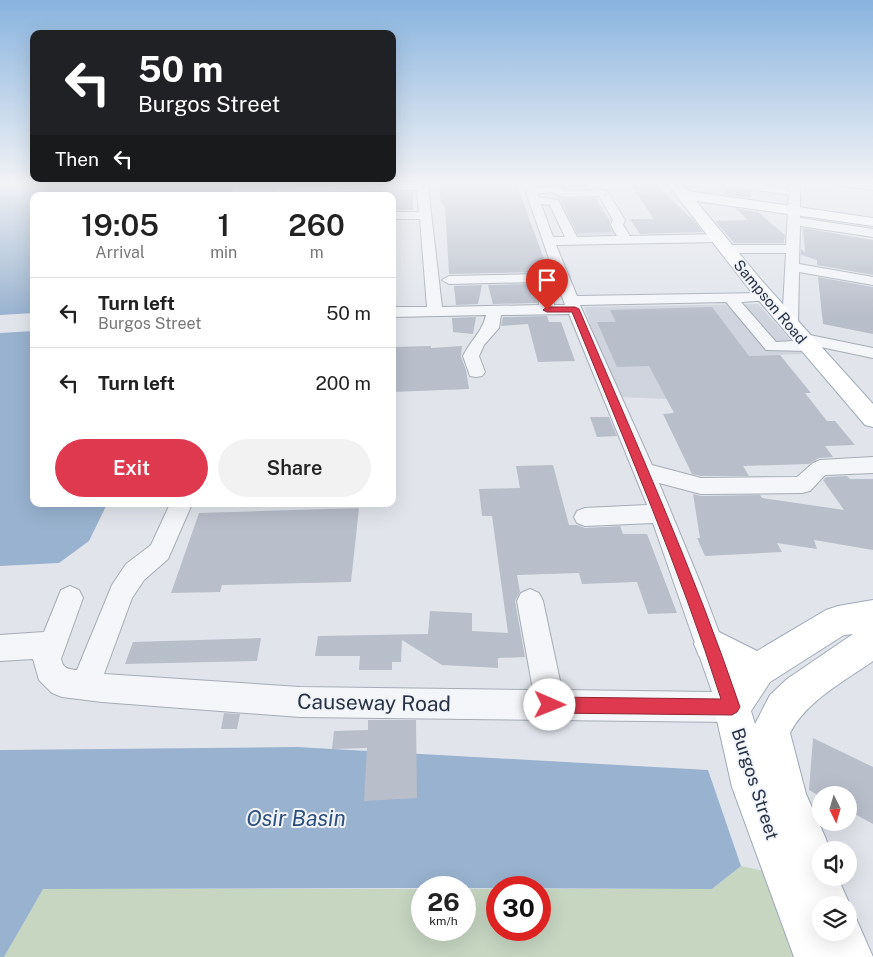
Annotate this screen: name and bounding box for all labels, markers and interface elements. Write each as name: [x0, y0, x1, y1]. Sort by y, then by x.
text: 50 m: [138, 49, 223, 90]
icon: left: [55, 50, 120, 115]
text: Burgos Street: [138, 91, 280, 117]
icon: left: [109, 145, 137, 173]
text: Then: [55, 148, 99, 170]
text: 19:05: [81, 207, 159, 243]
text: 1: [217, 207, 230, 243]
text: 260: [288, 207, 345, 243]
text: Arrival: [95, 243, 145, 262]
text: min: [210, 243, 237, 262]
text: m: [310, 243, 324, 262]
street label: Sampson Road: [730, 256, 810, 347]
pin: [526, 259, 568, 310]
icon: arrive: [533, 266, 561, 294]
text: Turn left: [98, 292, 175, 314]
icon: left: [55, 299, 83, 327]
text: 50 m: [326, 302, 371, 324]
text: Burgos Street: [98, 314, 201, 333]
icon: left: [55, 369, 83, 397]
text: Turn left: [98, 372, 175, 394]
text: 200 m: [315, 372, 371, 394]
button: Exit: [55, 439, 208, 497]
button: Share: [218, 439, 371, 497]
position arrow: [523, 678, 575, 730]
street label: Causeway Road: [297, 689, 451, 716]
street label: Burgos Street: [728, 725, 783, 842]
north arrow: [812, 786, 858, 831]
map controls: [812, 786, 857, 941]
water label: Osir Basin: [246, 805, 346, 831]
button: sound: [812, 841, 857, 886]
speed limit sign: 30: [486, 876, 551, 941]
text: 26: [427, 887, 460, 917]
button: layers: [812, 896, 857, 941]
text: km/h: [429, 914, 458, 928]

